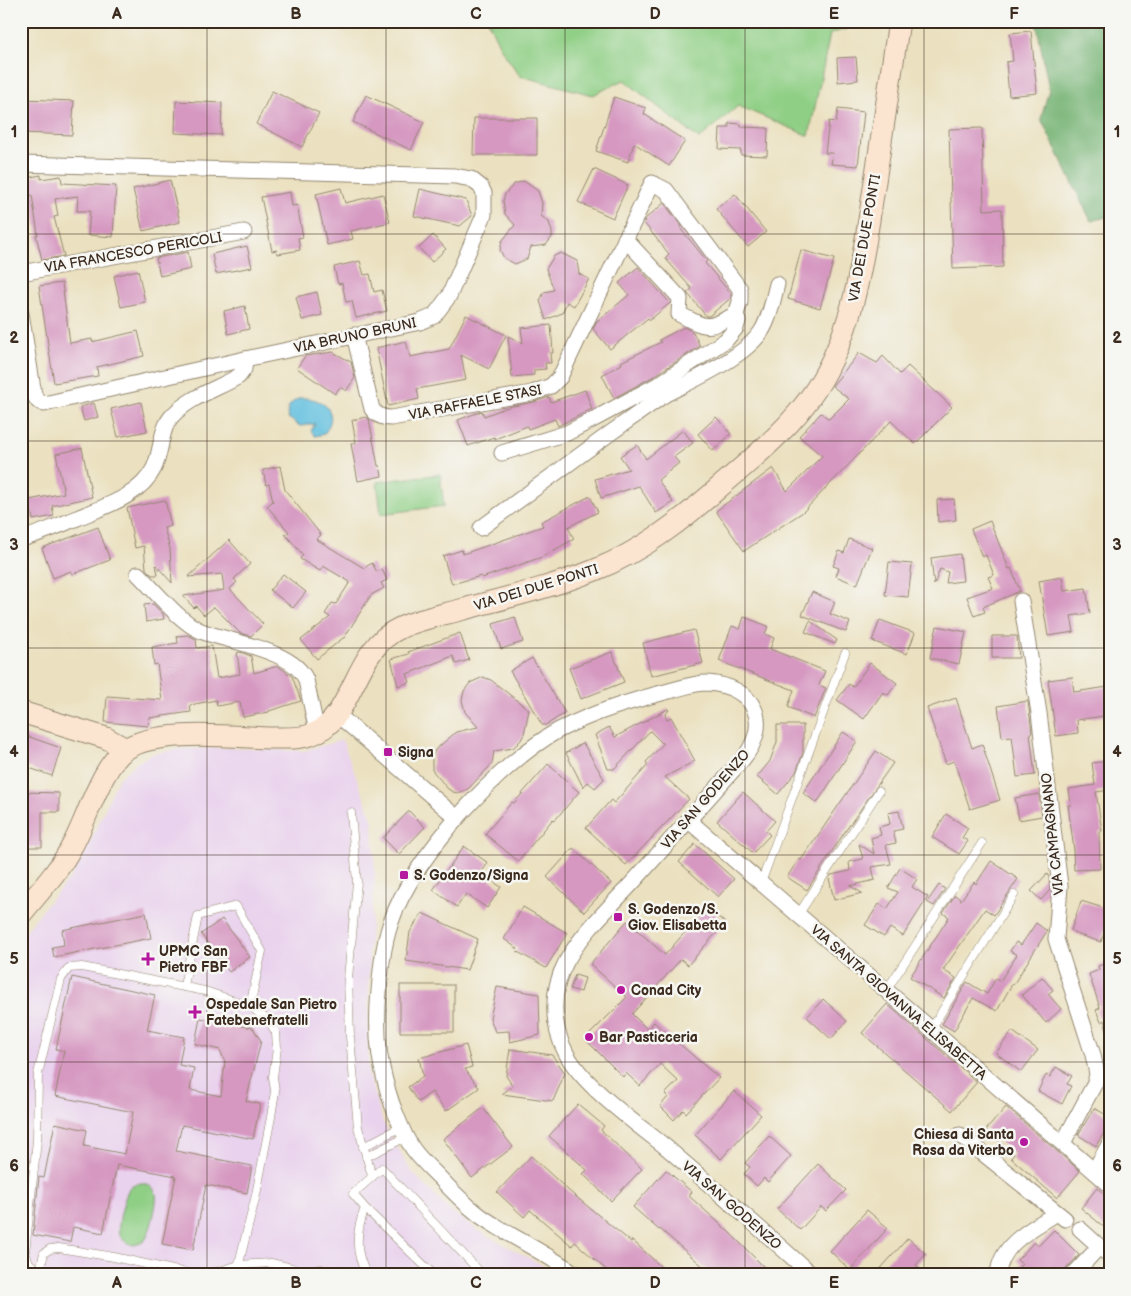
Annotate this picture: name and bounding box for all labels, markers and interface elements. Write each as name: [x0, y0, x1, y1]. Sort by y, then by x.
text: A: [111, 5, 122, 24]
text: B: [290, 5, 302, 24]
text: C: [470, 5, 482, 24]
text: D: [649, 5, 661, 24]
text: E: [829, 5, 839, 24]
text: F: [1009, 5, 1019, 24]
text: 1: [11, 123, 17, 142]
text: 1: [1114, 123, 1120, 142]
street label: VIA DEI DUE PONTI: [845, 173, 884, 303]
street label: VIA FRANCESCO PERICOLI: [43, 228, 223, 277]
street label: VIA BRUNO BRUNI: [292, 314, 418, 357]
text: 2: [9, 329, 19, 348]
text: 2: [1112, 329, 1122, 348]
street label: VIA RAFFAELE STASI: [407, 381, 543, 424]
text: 3: [9, 536, 19, 555]
text: 3: [1112, 536, 1122, 555]
street label: VIA DEI DUE PONTI: [472, 560, 600, 614]
text: 4: [9, 743, 19, 762]
text: 4: [1112, 743, 1122, 762]
place label: Signa: [398, 744, 434, 761]
marker: Signa: [382, 746, 394, 758]
street label: VIA SAN GODENZO: [658, 746, 753, 853]
street label: VIA CAMPAGNANO: [1038, 772, 1067, 896]
place label: S. Godenzo/Signa: [414, 867, 529, 884]
marker: S. Godenzo/Signa: [398, 869, 410, 881]
place label: S. Godenzo/S. Giov. Elisabetta: [628, 901, 727, 934]
marker: S. Godenzo/S. Giov. Elisabetta: [612, 911, 624, 923]
street label: VIA SANTA GIOVANNA ELISABETTA: [807, 921, 991, 1084]
place label: UPMC San Pietro FBF: [159, 943, 228, 976]
text: 5: [9, 950, 19, 969]
text: 5: [1112, 950, 1122, 969]
marker: UPMC San Pietro FBF: [141, 952, 155, 966]
place label: Conad City: [631, 982, 702, 999]
marker: Conad City: [615, 984, 627, 996]
place label: Ospedale San Pietro Fatebenefratelli: [206, 996, 337, 1029]
marker: Ospedale San Pietro Fatebenefratelli: [188, 1005, 202, 1019]
place label: Bar Pasticceria: [599, 1029, 698, 1046]
marker: Bar Pasticceria: [583, 1031, 595, 1043]
place label: Chiesa di Santa Rosa da Viterbo: [912, 1126, 1014, 1159]
marker: Chiesa di Santa Rosa da Viterbo: [1018, 1136, 1030, 1148]
text: 6: [9, 1157, 19, 1176]
text: 6: [1112, 1157, 1122, 1176]
street label: VIA SAN GODENZO: [678, 1158, 785, 1253]
text: A: [111, 1274, 122, 1293]
text: B: [290, 1274, 302, 1293]
text: C: [470, 1274, 482, 1293]
text: D: [649, 1274, 661, 1293]
text: E: [829, 1274, 839, 1293]
text: F: [1009, 1274, 1019, 1293]

